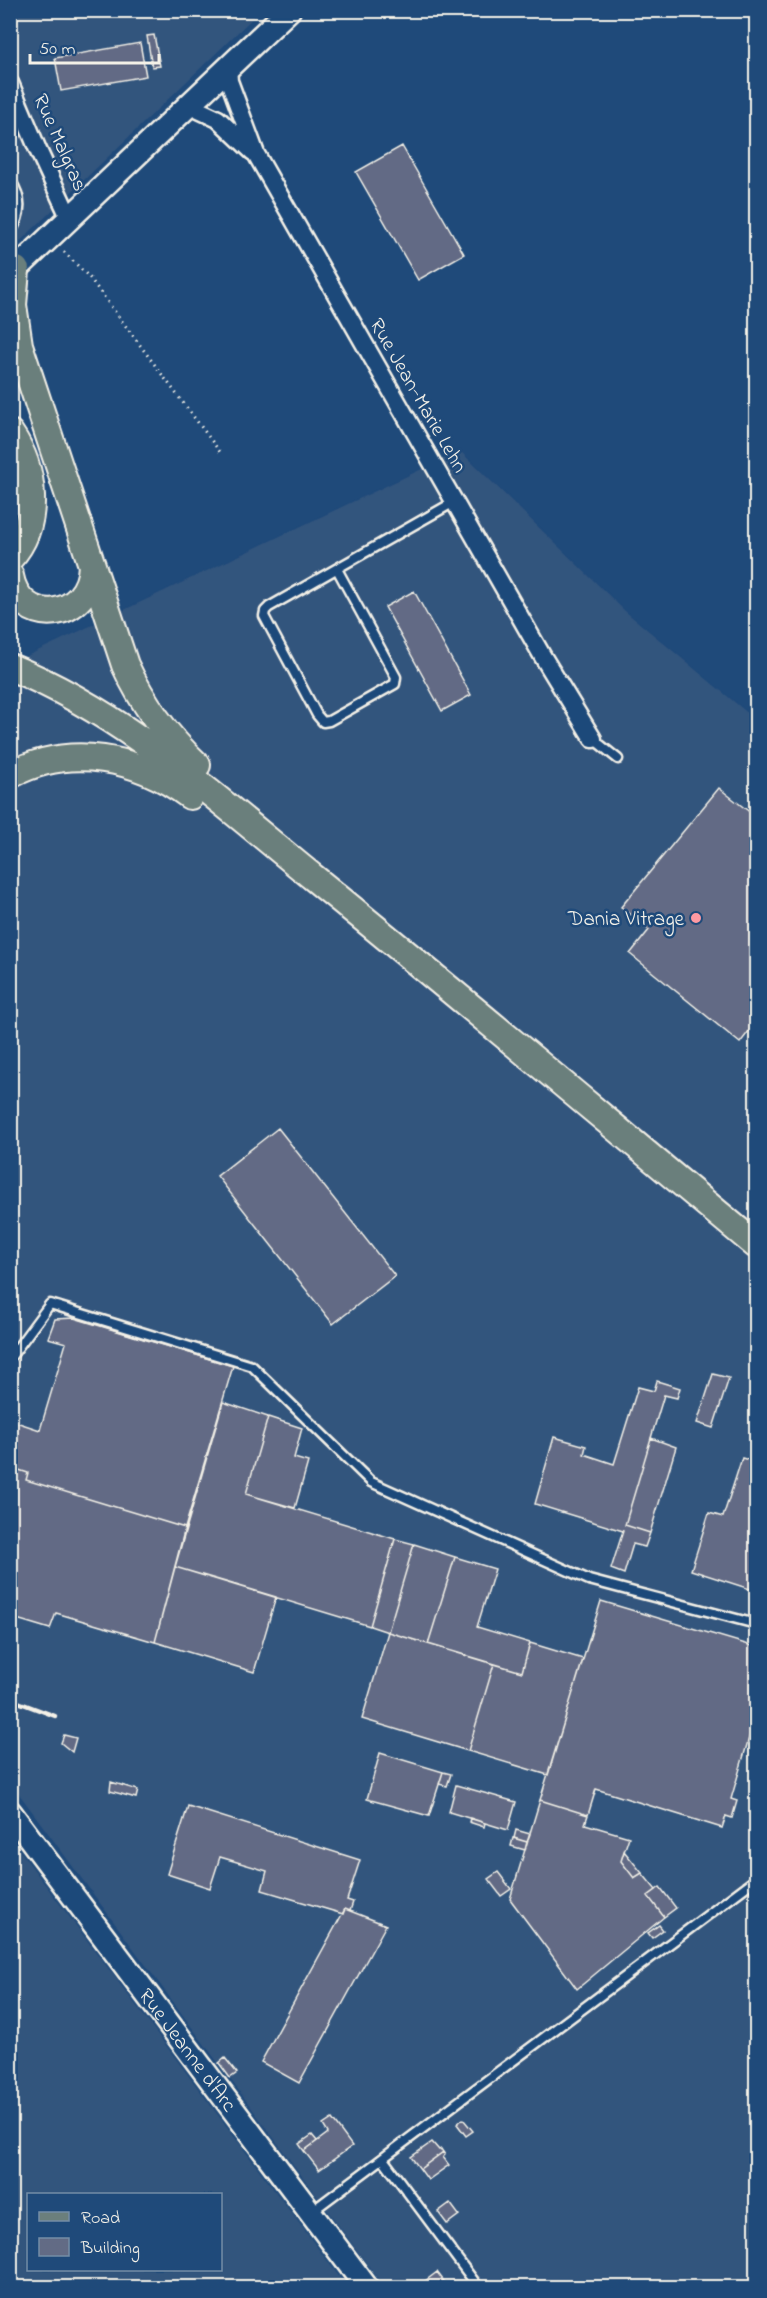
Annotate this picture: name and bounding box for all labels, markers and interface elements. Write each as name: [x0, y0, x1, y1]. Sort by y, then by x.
scale bar: [30, 27, 159, 65]
text: 50 m: [39, 37, 76, 63]
street label: Rue Malgras: [23, 89, 94, 197]
street label: Rue Jean-Marie Lehn: [361, 313, 474, 479]
place label: Dania Vitrage: [567, 905, 685, 937]
marker: Dania Vitrage: [689, 911, 703, 925]
street label: Rue Jeanne d'Arc: [130, 1983, 243, 2119]
legend: [27, 2193, 222, 2271]
text: Road: [81, 2206, 120, 2232]
text: Building: [80, 2236, 140, 2263]

